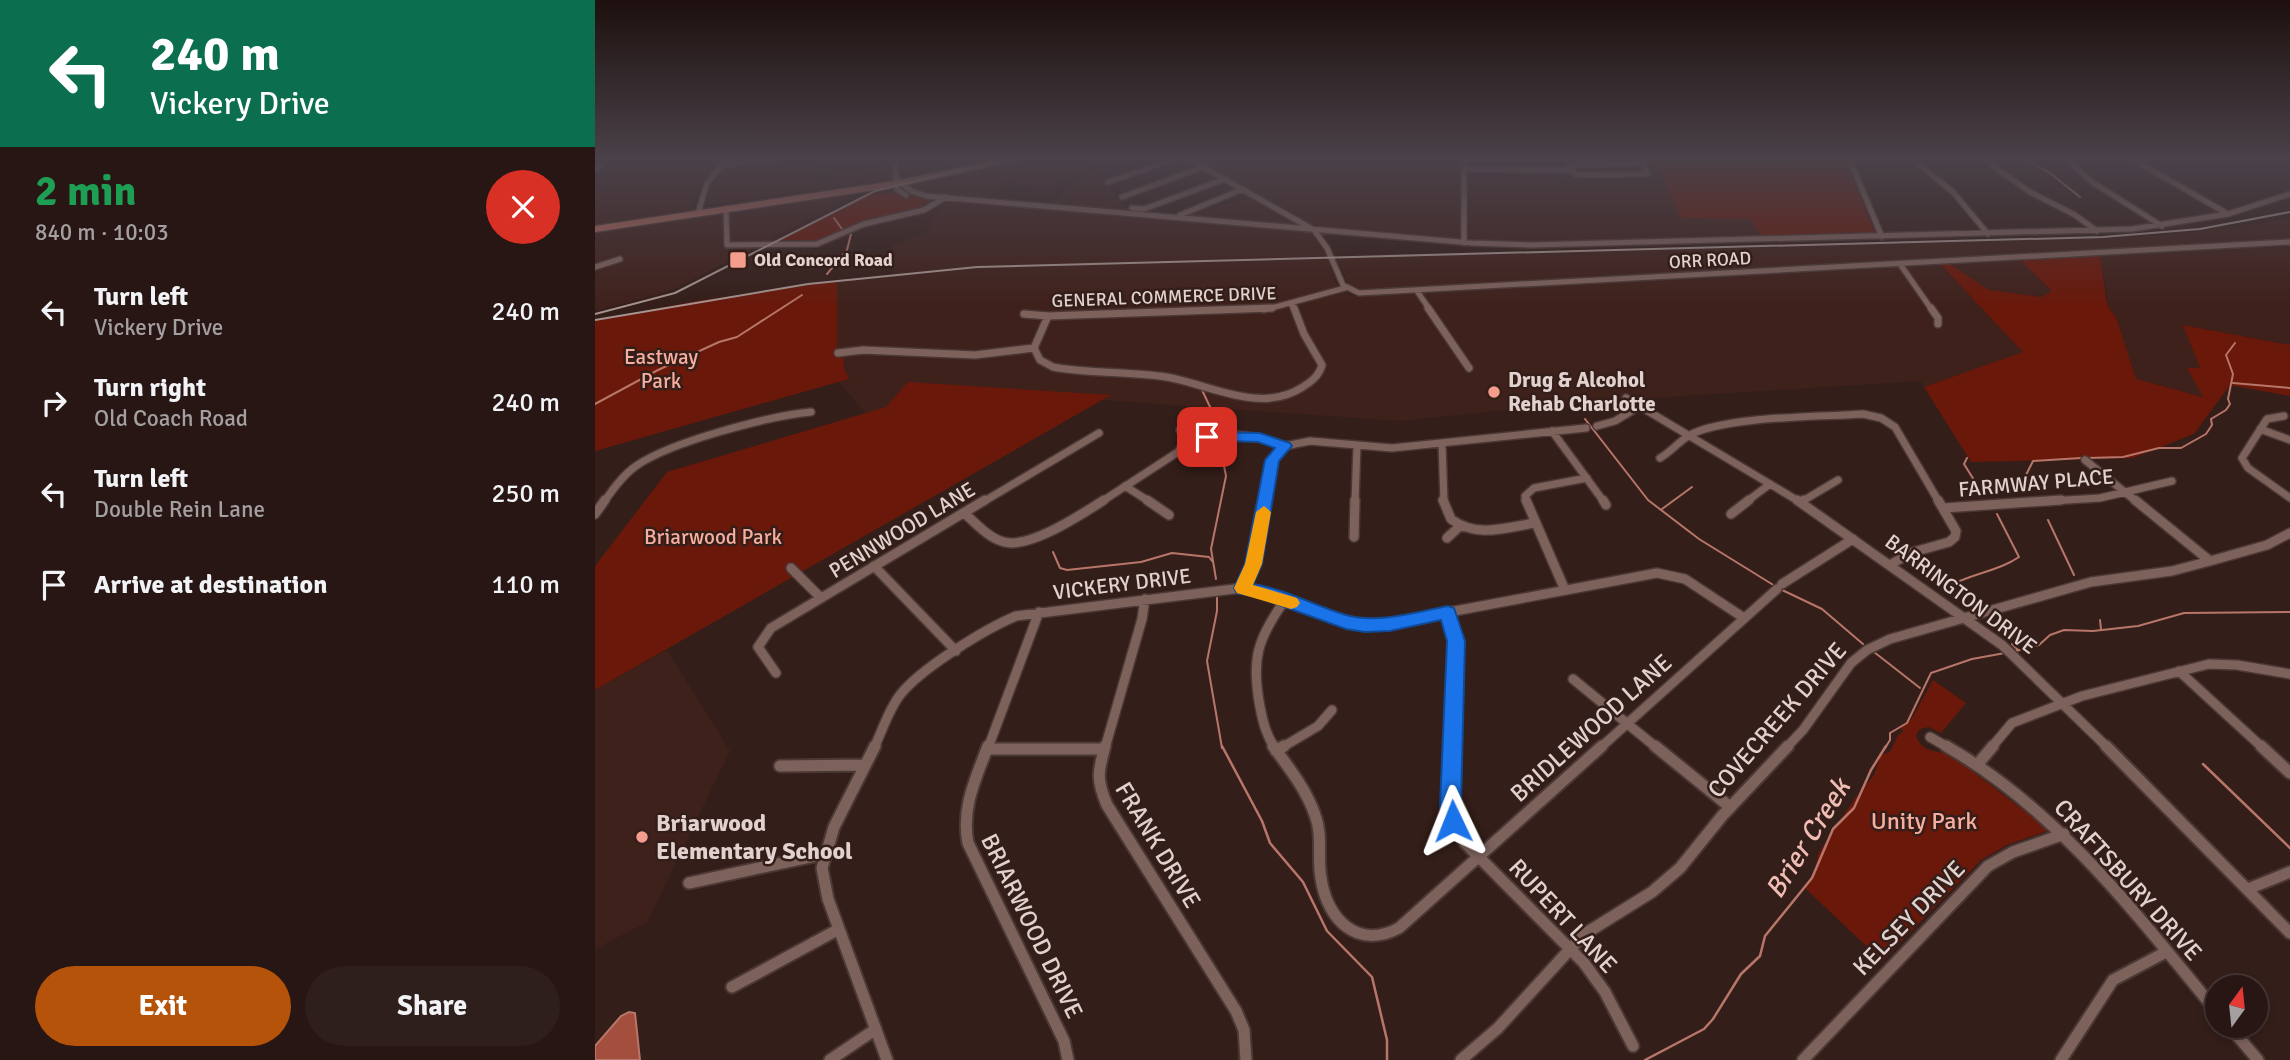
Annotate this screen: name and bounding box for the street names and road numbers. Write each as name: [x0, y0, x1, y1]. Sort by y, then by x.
street label: ORR ROAD: [1668, 247, 1752, 273]
street label: GENERAL COMMERCE DRIVE: [1051, 282, 1277, 312]
street label: FARMWAY PLACE: [1957, 463, 2115, 503]
street label: PENNWOOD LANE: [824, 476, 980, 584]
street label: BARRINGTON DRIVE: [1880, 528, 2042, 660]
street label: VICKERY DRIVE: [1051, 563, 1193, 605]
street label: COVECREEK DRIVE: [1701, 636, 1853, 804]
street label: BRIDLEWOOD LANE: [1504, 648, 1678, 808]
street label: FRANK DRIVE: [1109, 776, 1207, 914]
street label: CRAFTSBURY DRIVE: [2047, 793, 2209, 967]
street label: BRIARWOOD DRIVE: [974, 829, 1090, 1023]
street label: RUPERT LANE: [1502, 853, 1624, 979]
street label: KELSEY DRIVE: [1847, 854, 1971, 982]

